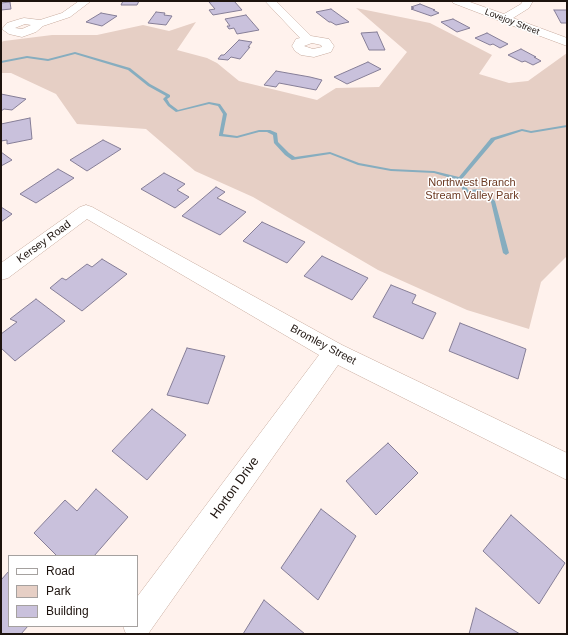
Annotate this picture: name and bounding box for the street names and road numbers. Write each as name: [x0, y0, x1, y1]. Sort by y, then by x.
street label: Lovejoy Street: [483, 7, 541, 37]
street label: Kersey Road: [14, 218, 74, 266]
street label: Bromley Street: [288, 322, 358, 368]
street label: Horton Drive: [207, 454, 263, 522]

